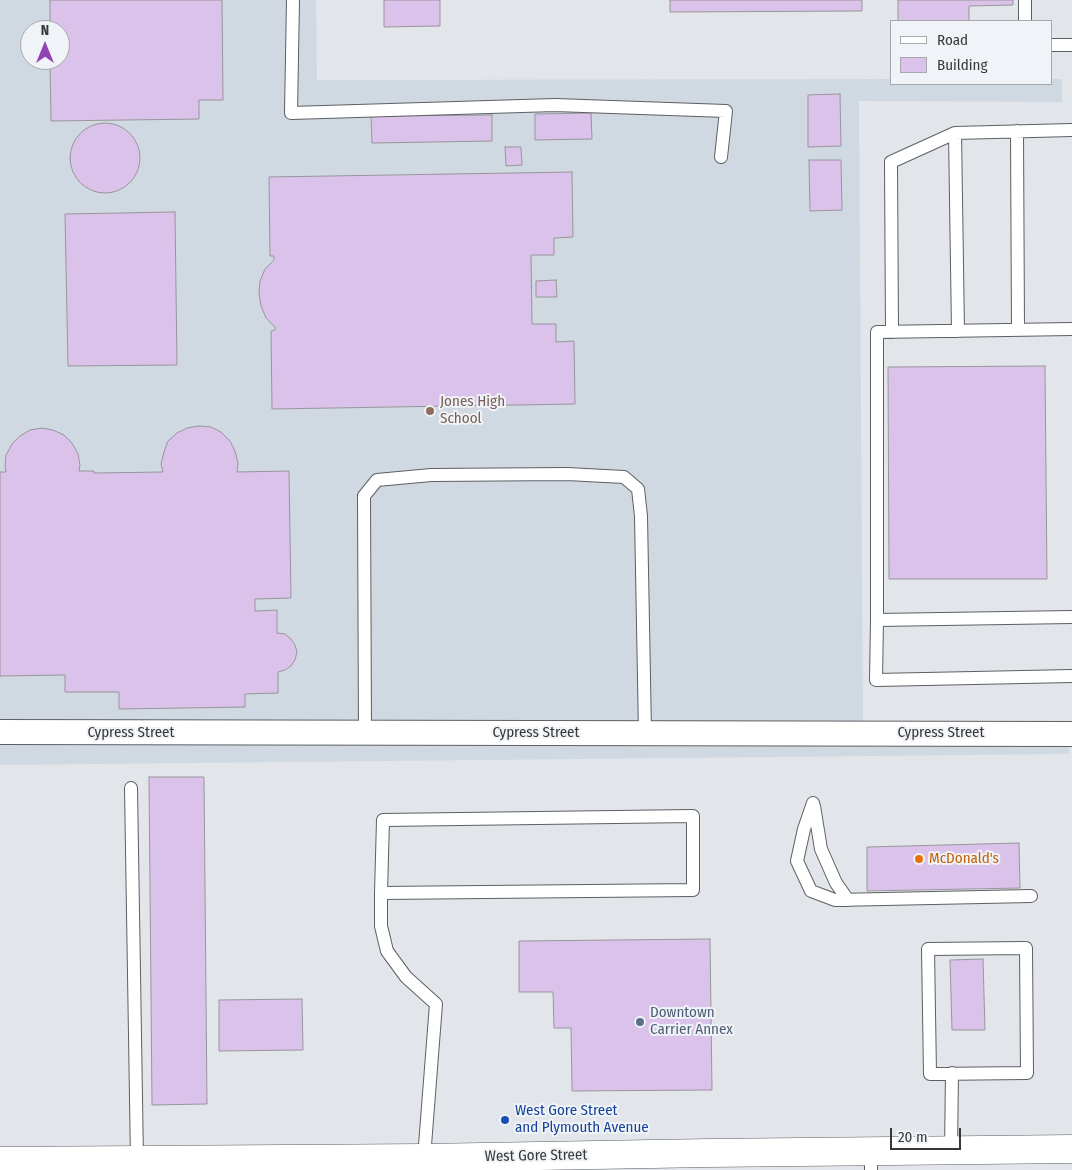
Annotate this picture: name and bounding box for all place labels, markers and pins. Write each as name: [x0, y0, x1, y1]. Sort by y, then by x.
place label: Jones High School: [440, 393, 505, 428]
marker: Jones High School: [424, 405, 436, 417]
place label: McDonald's: [929, 850, 999, 868]
marker: McDonald's: [913, 853, 925, 865]
place label: Downtown Carrier Annex: [650, 1004, 733, 1039]
marker: Downtown Carrier Annex: [634, 1016, 646, 1028]
place label: West Gore Street and Plymouth Avenue: [515, 1102, 649, 1137]
marker: West Gore Street and Plymouth Avenue: [499, 1114, 511, 1126]

